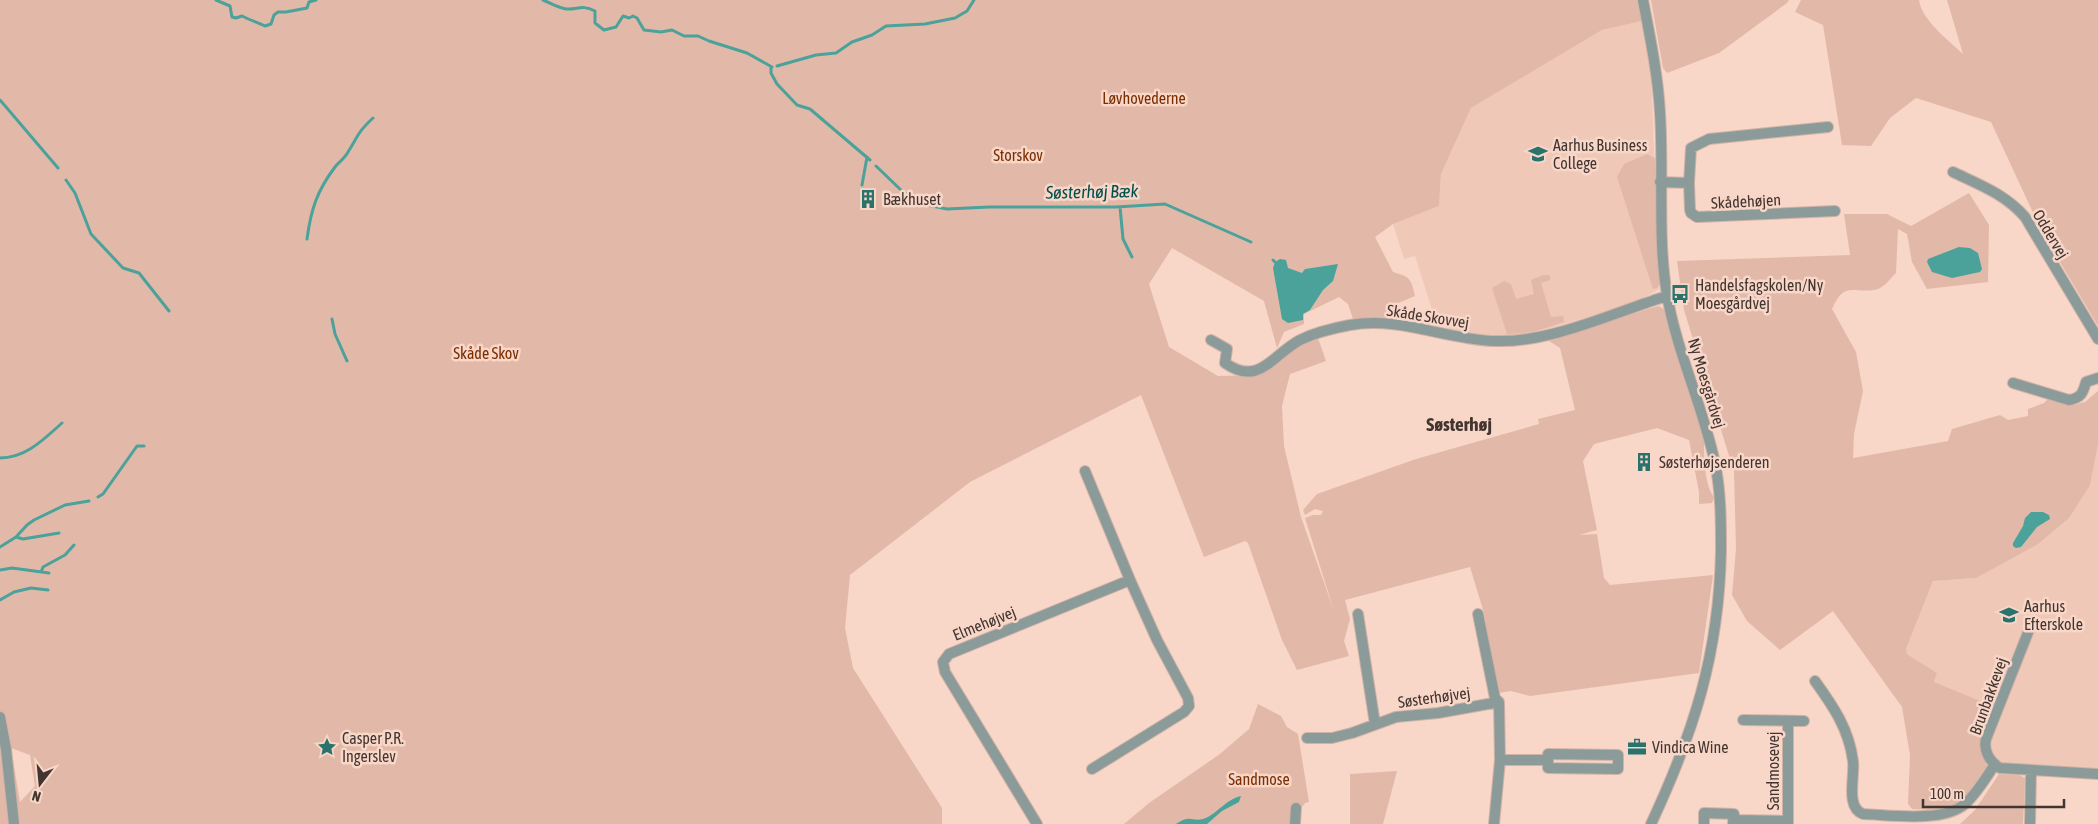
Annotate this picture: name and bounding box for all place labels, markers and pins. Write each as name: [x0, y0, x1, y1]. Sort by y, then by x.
place label: Aarhus Business College: [1553, 136, 1648, 173]
school or university icon: Aarhus Business College: [1527, 143, 1549, 165]
building icon: Bækhuset: [857, 188, 879, 210]
place label: Bækhuset: [883, 190, 941, 208]
place label: Handelsfagskolen/Ny Moesgårdvej: [1695, 276, 1824, 313]
bus stop icon: Handelsfagskolen/Ny Moesgårdvej: [1669, 283, 1691, 305]
building icon: Søsterhøjsenderen: [1633, 451, 1655, 473]
place label: Søsterhøjsenderen: [1659, 453, 1770, 472]
place label: Aarhus Efterskole: [2024, 597, 2083, 633]
school or university icon: Aarhus Efterskole: [1998, 604, 2020, 626]
place label: Casper P.R. Ingerslev: [342, 729, 404, 766]
place icon: Casper P.R. Ingerslev: [316, 736, 338, 758]
office icon: Vindica Wine: [1626, 736, 1648, 758]
place label: Vindica Wine: [1652, 738, 1728, 756]

